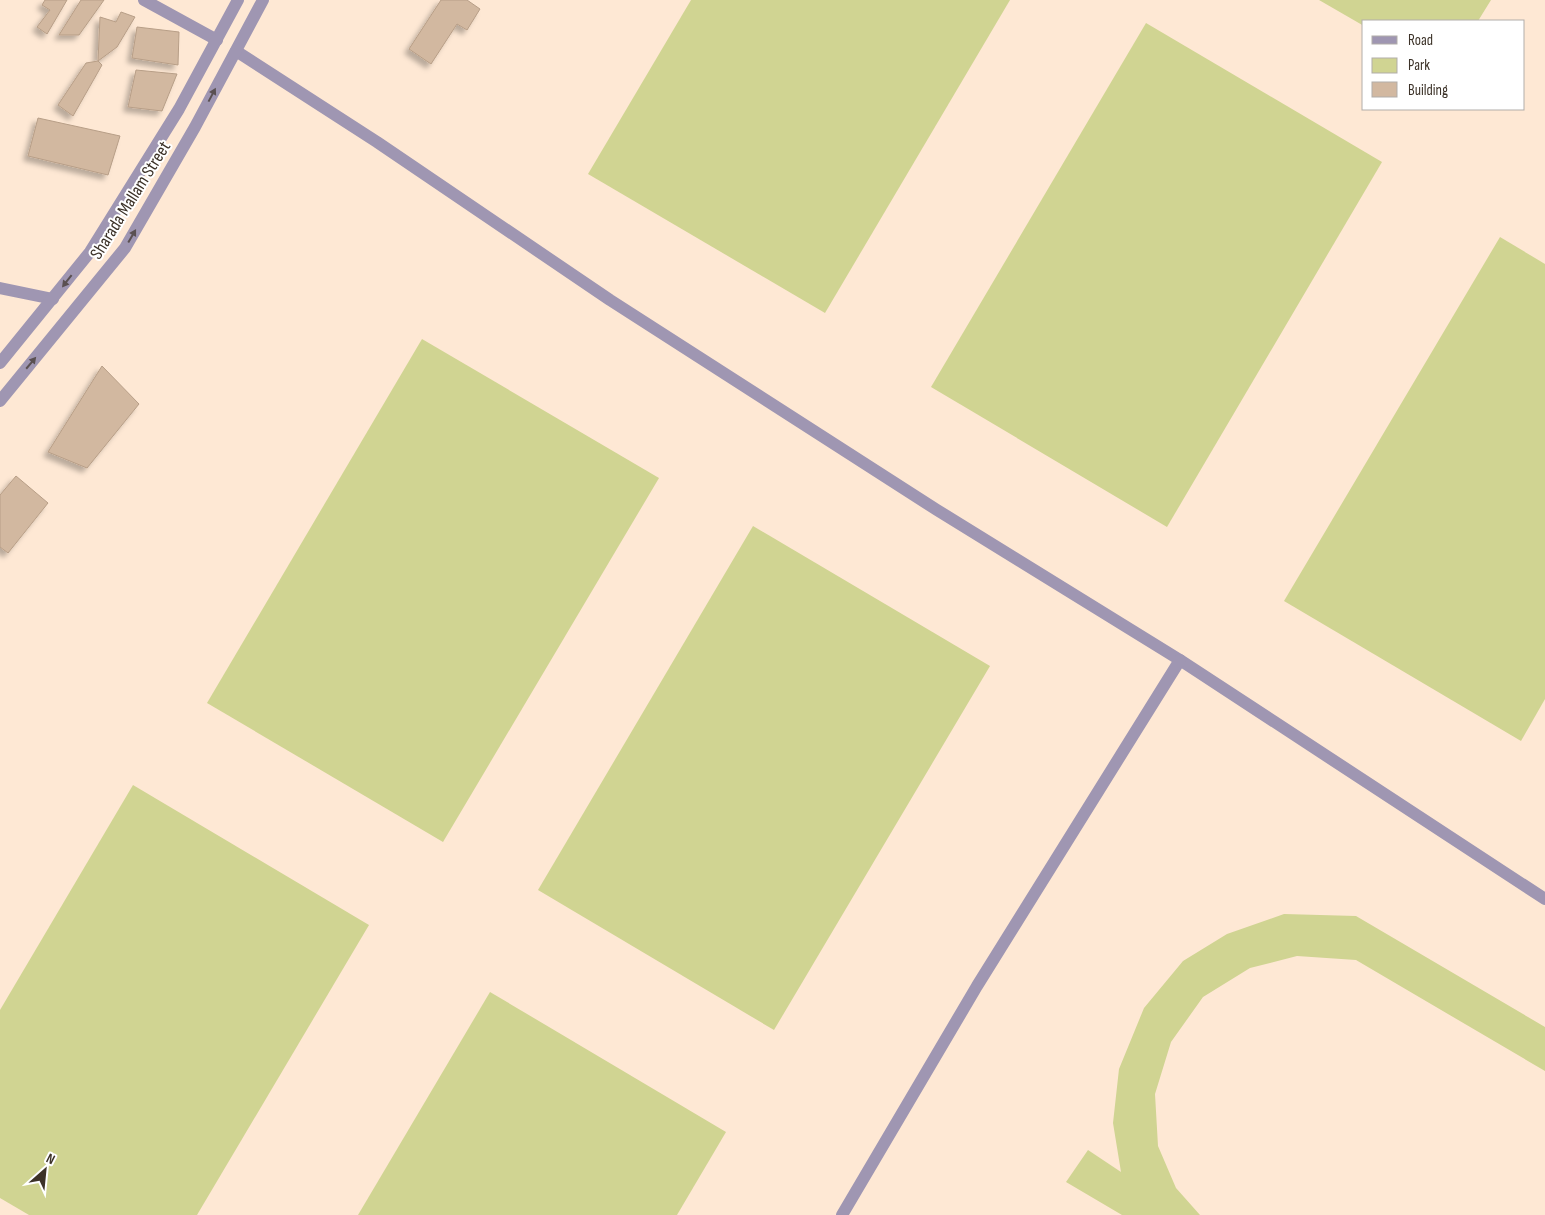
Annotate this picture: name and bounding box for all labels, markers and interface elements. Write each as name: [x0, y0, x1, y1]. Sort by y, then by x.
legend: [1362, 20, 1525, 110]
text: Road: [1408, 31, 1433, 50]
text: Park: [1408, 56, 1430, 75]
text: Building: [1408, 81, 1448, 100]
one-way arrow: [208, 88, 216, 102]
street label: Sharada Mallam Street: [86, 137, 175, 263]
one-way arrow: [127, 229, 136, 242]
one-way arrow: [62, 274, 73, 287]
one-way arrow: [26, 357, 37, 370]
north arrow: [20, 1145, 70, 1195]
text: N: [43, 1150, 58, 1168]

